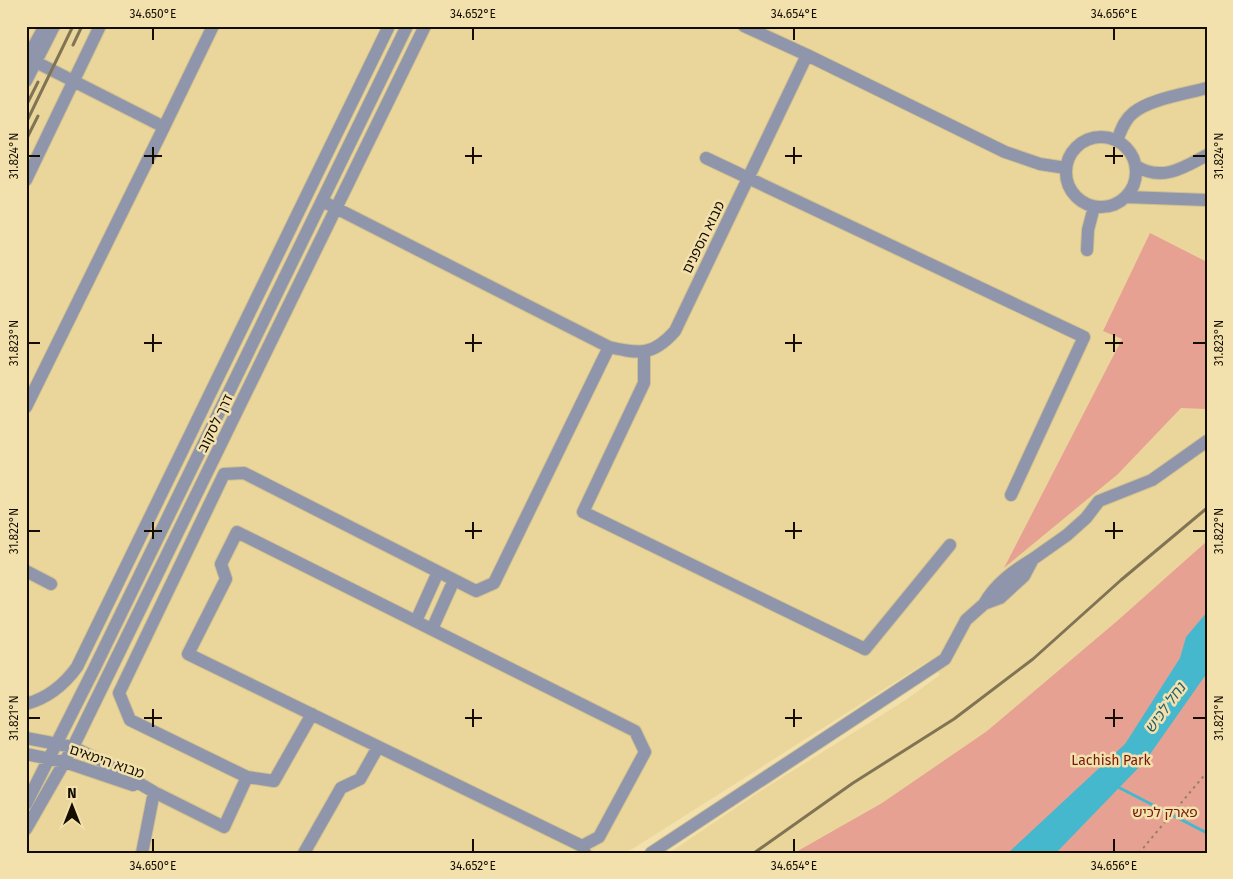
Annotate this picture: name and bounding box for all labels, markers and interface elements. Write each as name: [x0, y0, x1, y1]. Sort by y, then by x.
text: 34.650°E: [130, 7, 176, 21]
text: 34.652°E: [450, 7, 496, 21]
text: 34.654°E: [771, 7, 817, 21]
text: 34.656°E: [1091, 7, 1137, 21]
text: 31.824°N: [7, 133, 21, 179]
text: 31.824°N: [1212, 133, 1226, 179]
street label: מבוא הספנים: [679, 198, 728, 276]
text: 31.823°N: [7, 320, 21, 366]
text: 31.823°N: [1212, 320, 1226, 366]
street label: דרך לסקוב: [194, 391, 237, 455]
text: 31.822°N: [7, 508, 21, 554]
text: 31.822°N: [1212, 508, 1226, 554]
water label: נחל לכיש: [1141, 678, 1190, 737]
text: 31.821°N: [7, 695, 21, 741]
text: 31.821°N: [1212, 695, 1226, 741]
street label: מבוא הימאים: [67, 741, 146, 782]
park label: Lachish Park: [1071, 752, 1151, 769]
north arrow: [48, 782, 98, 832]
text: N: [67, 785, 77, 802]
park label: פארק לכיש: [1132, 804, 1198, 821]
text: 34.650°E: [130, 859, 176, 873]
text: 34.652°E: [450, 859, 496, 873]
text: 34.654°E: [771, 859, 817, 873]
text: 34.656°E: [1091, 859, 1137, 873]

